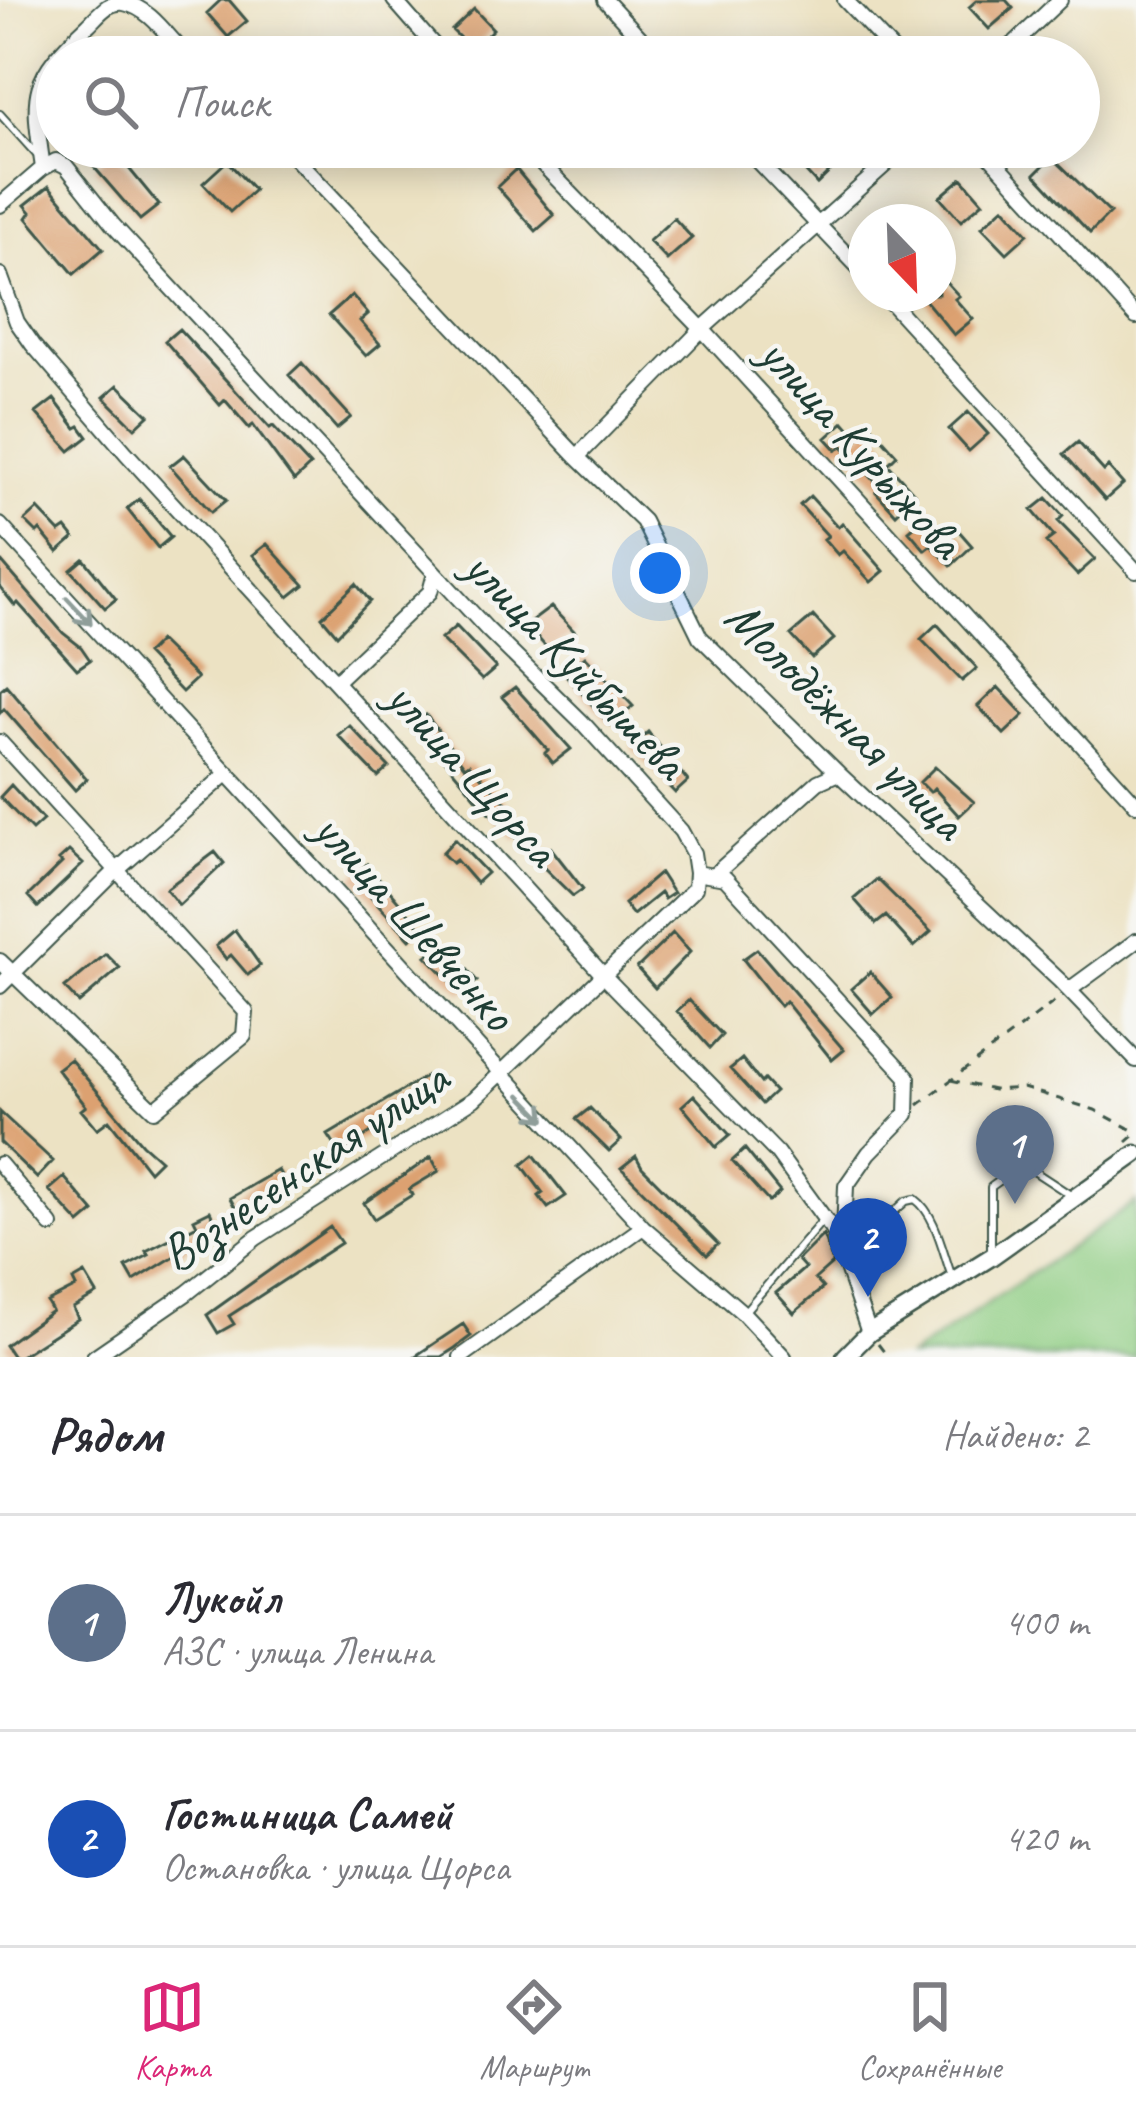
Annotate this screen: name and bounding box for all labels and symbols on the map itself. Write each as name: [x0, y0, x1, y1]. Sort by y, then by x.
north arrow: [848, 204, 956, 312]
street label: улица Курыжова: [744, 321, 981, 574]
street label: улица Куйбышева: [448, 533, 704, 795]
your location: [630, 543, 690, 603]
street label: Молодёжная улица: [712, 585, 982, 855]
one-way arrow: [65, 596, 92, 626]
street label: улица Щорса: [371, 664, 576, 882]
street label: улица Шевченко: [298, 796, 532, 1046]
street label: Вознесенская улица: [148, 1044, 463, 1286]
one-way arrow: [519, 1092, 547, 1122]
pin: 1: [976, 1105, 1054, 1204]
pin: 2: [829, 1198, 907, 1297]

